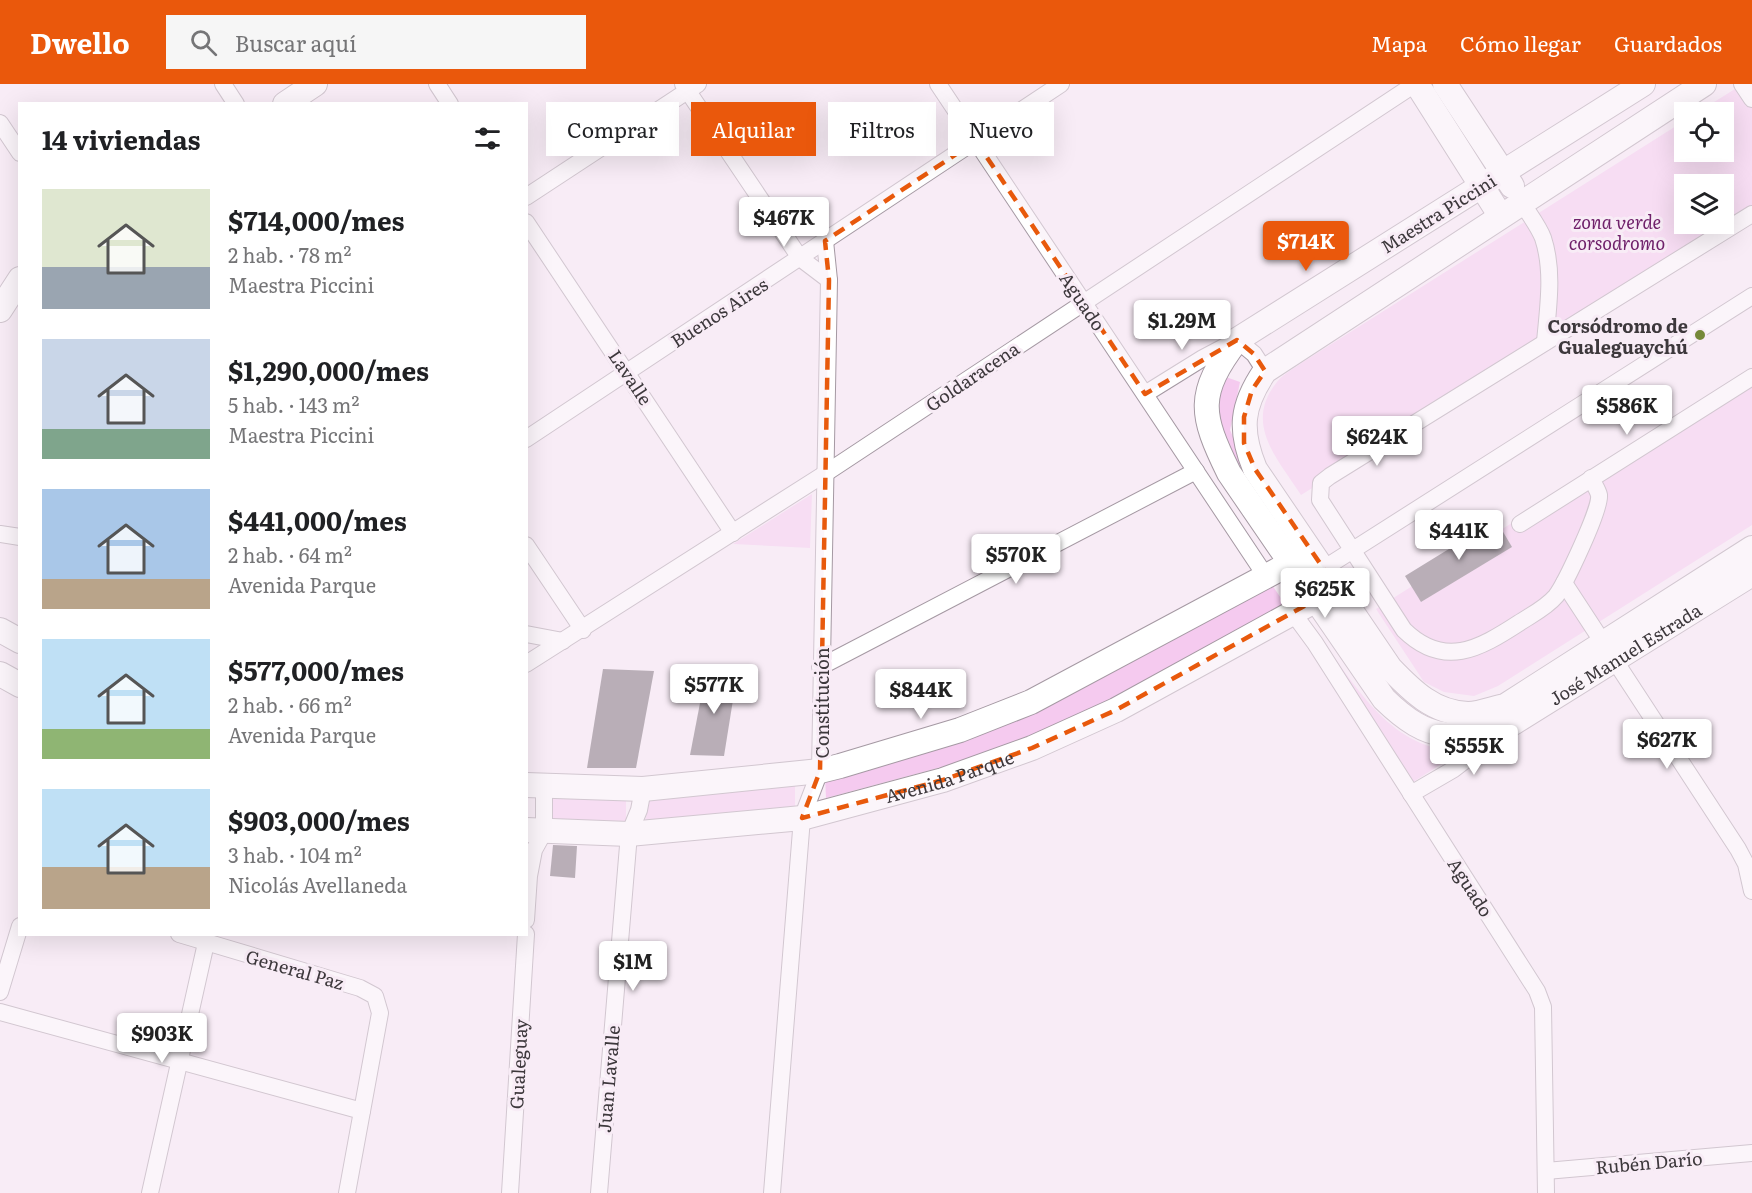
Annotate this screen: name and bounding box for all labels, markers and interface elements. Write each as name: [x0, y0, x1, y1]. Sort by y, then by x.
search box: [166, 15, 586, 69]
text: Dwello: [30, 21, 130, 63]
icon: search: [187, 26, 220, 59]
text: Buscar aquí: [235, 26, 357, 59]
text: Mapa: [1371, 27, 1427, 58]
text: Cómo llegar: [1460, 27, 1581, 58]
text: Guardados: [1614, 27, 1722, 58]
chip: Comprar: [546, 102, 679, 156]
chip: Alquilar: [691, 102, 816, 156]
chip: Filtros: [828, 102, 936, 156]
chip: Nuevo: [948, 102, 1054, 156]
map controls: [1674, 102, 1734, 234]
button: locate: [1674, 102, 1734, 162]
text: 14 viviendas: [42, 119, 201, 158]
icon: filters: [471, 122, 504, 155]
street label: Maestra Piccini: [1375, 167, 1501, 259]
button: layers: [1674, 174, 1734, 234]
pin: $467K: [742, 197, 826, 248]
text: $714,000/mes: [228, 200, 405, 239]
text: $467K: [753, 201, 815, 231]
park label: zona verde corsodromo: [1569, 208, 1665, 256]
icon: home: [90, 213, 162, 285]
pin: $714K: [1264, 221, 1348, 272]
text: $714K: [1277, 225, 1335, 255]
text: 2 hab. · 78 m²: [228, 239, 351, 269]
street label: Aguado: [1053, 266, 1113, 336]
text: Maestra Piccini: [228, 269, 374, 299]
street label: Buenos Aires: [665, 270, 773, 354]
pin: $1.29M: [1133, 300, 1231, 351]
text: $1.29M: [1148, 304, 1216, 334]
place label: Corsódromo de Gualeguaychú: [1547, 312, 1688, 360]
marker: Corsódromo de Gualeguaychú: [1693, 328, 1707, 342]
street label: Goldaracena: [920, 334, 1025, 417]
street label: Lavalle: [603, 344, 659, 410]
text: $1,290,000/mes: [228, 350, 429, 389]
icon: home: [90, 363, 162, 435]
pin: $586K: [1585, 385, 1669, 436]
text: 5 hab. · 143 m²: [228, 389, 359, 419]
text: $586K: [1596, 389, 1658, 419]
pin: $624K: [1335, 416, 1419, 467]
text: Maestra Piccini: [228, 419, 374, 449]
text: $624K: [1346, 420, 1408, 450]
text: $441,000/mes: [228, 500, 407, 539]
pin: $441K: [1417, 510, 1501, 561]
icon: home: [90, 513, 162, 585]
text: $441K: [1429, 514, 1489, 544]
pin: $570K: [974, 534, 1058, 585]
text: $570K: [985, 538, 1047, 568]
text: 2 hab. · 64 m²: [228, 539, 352, 569]
pin: $625K: [1283, 568, 1367, 619]
text: Avenida Parque: [228, 569, 376, 599]
text: $625K: [1295, 572, 1355, 602]
street label: José Manuel Estrada: [1543, 595, 1706, 711]
street label: Constitución: [808, 647, 835, 759]
text: $577,000/mes: [228, 650, 404, 689]
icon: home: [90, 663, 162, 735]
pin: $577K: [672, 664, 756, 715]
text: $577K: [684, 668, 744, 698]
pin: $844K: [879, 669, 963, 720]
text: $844K: [889, 673, 953, 703]
text: 2 hab. · 66 m²: [228, 689, 352, 719]
text: Avenida Parque: [228, 719, 376, 749]
pin: $627K: [1625, 719, 1709, 770]
text: $627K: [1637, 723, 1697, 753]
pin: $555K: [1432, 725, 1516, 776]
text: $555K: [1444, 729, 1504, 759]
street label: Avenida Parque: [882, 742, 1017, 809]
text: $903,000/mes: [228, 800, 410, 839]
icon: home: [90, 813, 162, 885]
text: 3 hab. · 104 m²: [228, 839, 362, 869]
street label: Aguado: [1442, 852, 1500, 922]
text: Nicolás Avellaneda: [228, 869, 407, 899]
pin: $1M: [604, 941, 662, 992]
street label: General Paz: [243, 942, 347, 996]
text: $1M: [613, 945, 653, 975]
pin: $903K: [120, 1013, 204, 1064]
text: $903K: [131, 1017, 193, 1047]
street label: Gualeguay: [502, 1018, 534, 1110]
street label: Juan Lavalle: [590, 1024, 626, 1134]
street label: Rubén Darío: [1594, 1144, 1704, 1180]

